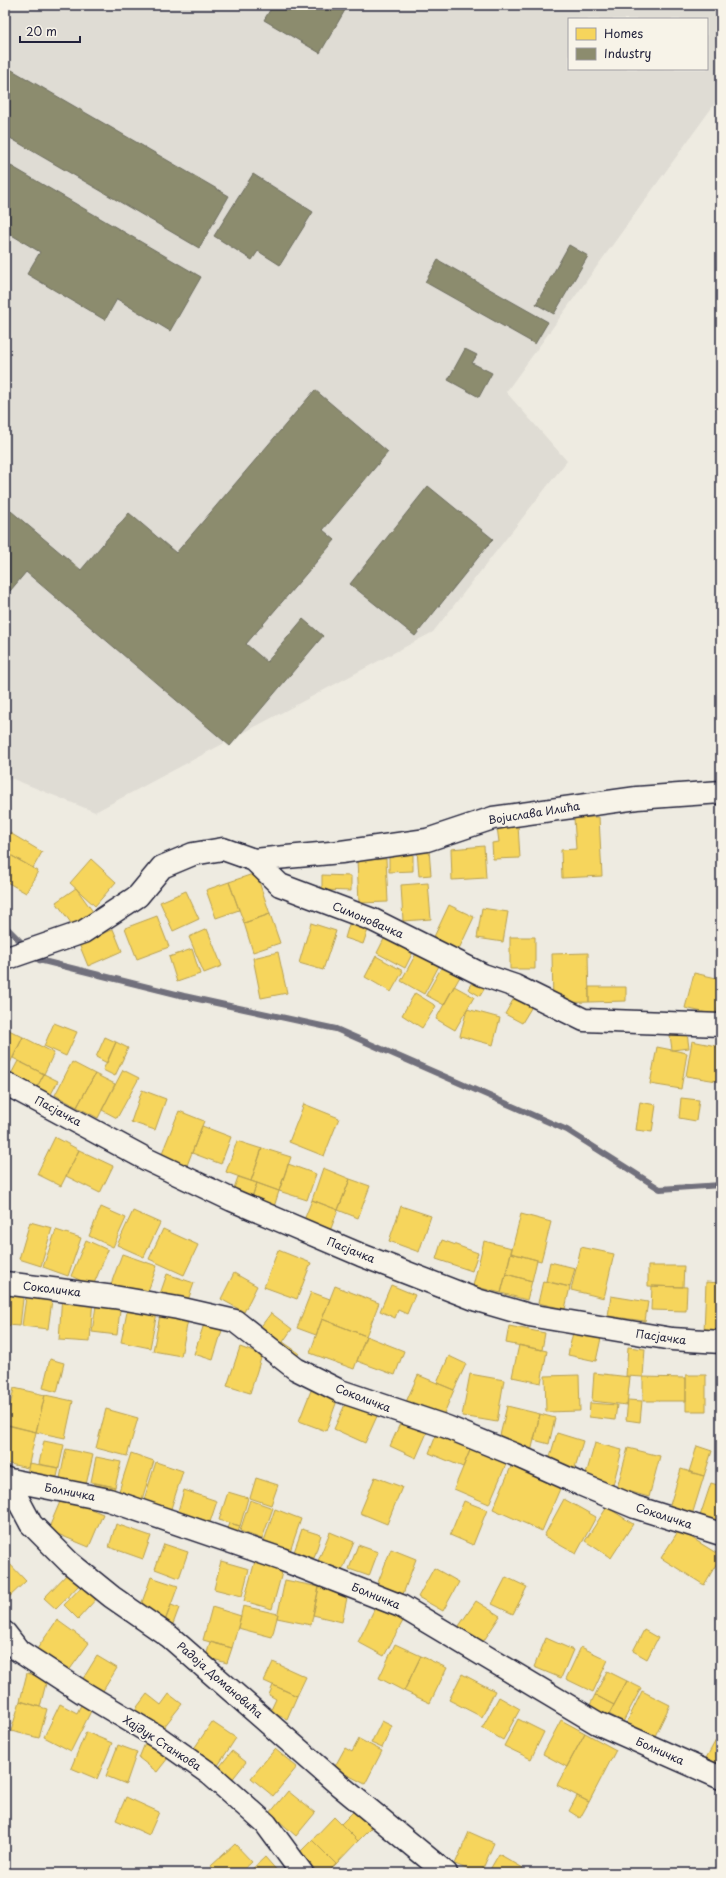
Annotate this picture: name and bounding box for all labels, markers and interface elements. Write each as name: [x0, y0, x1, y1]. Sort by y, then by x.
scale bar: [20, 18, 80, 44]
legend: [568, 18, 708, 70]
text: 20 m: [26, 22, 57, 40]
text: Homes: [604, 24, 643, 42]
text: Industry: [604, 44, 652, 62]
street label: Војислава Илића: [487, 797, 581, 828]
street label: Симоновачка: [330, 897, 406, 942]
street label: Пасјачка: [32, 1091, 85, 1130]
street label: Пасјачка: [324, 1232, 378, 1267]
street label: Соколичка: [22, 1277, 82, 1300]
street label: Пасјачка: [635, 1325, 687, 1348]
street label: Соколичка: [333, 1379, 393, 1416]
street label: Болничка: [43, 1478, 97, 1505]
street label: Соколичка: [634, 1498, 695, 1533]
street label: Болничка: [349, 1578, 403, 1613]
street label: Радоја Домановића: [174, 1637, 267, 1722]
street label: Хајдук Станкова: [120, 1711, 205, 1774]
street label: Болничка: [633, 1732, 687, 1769]

